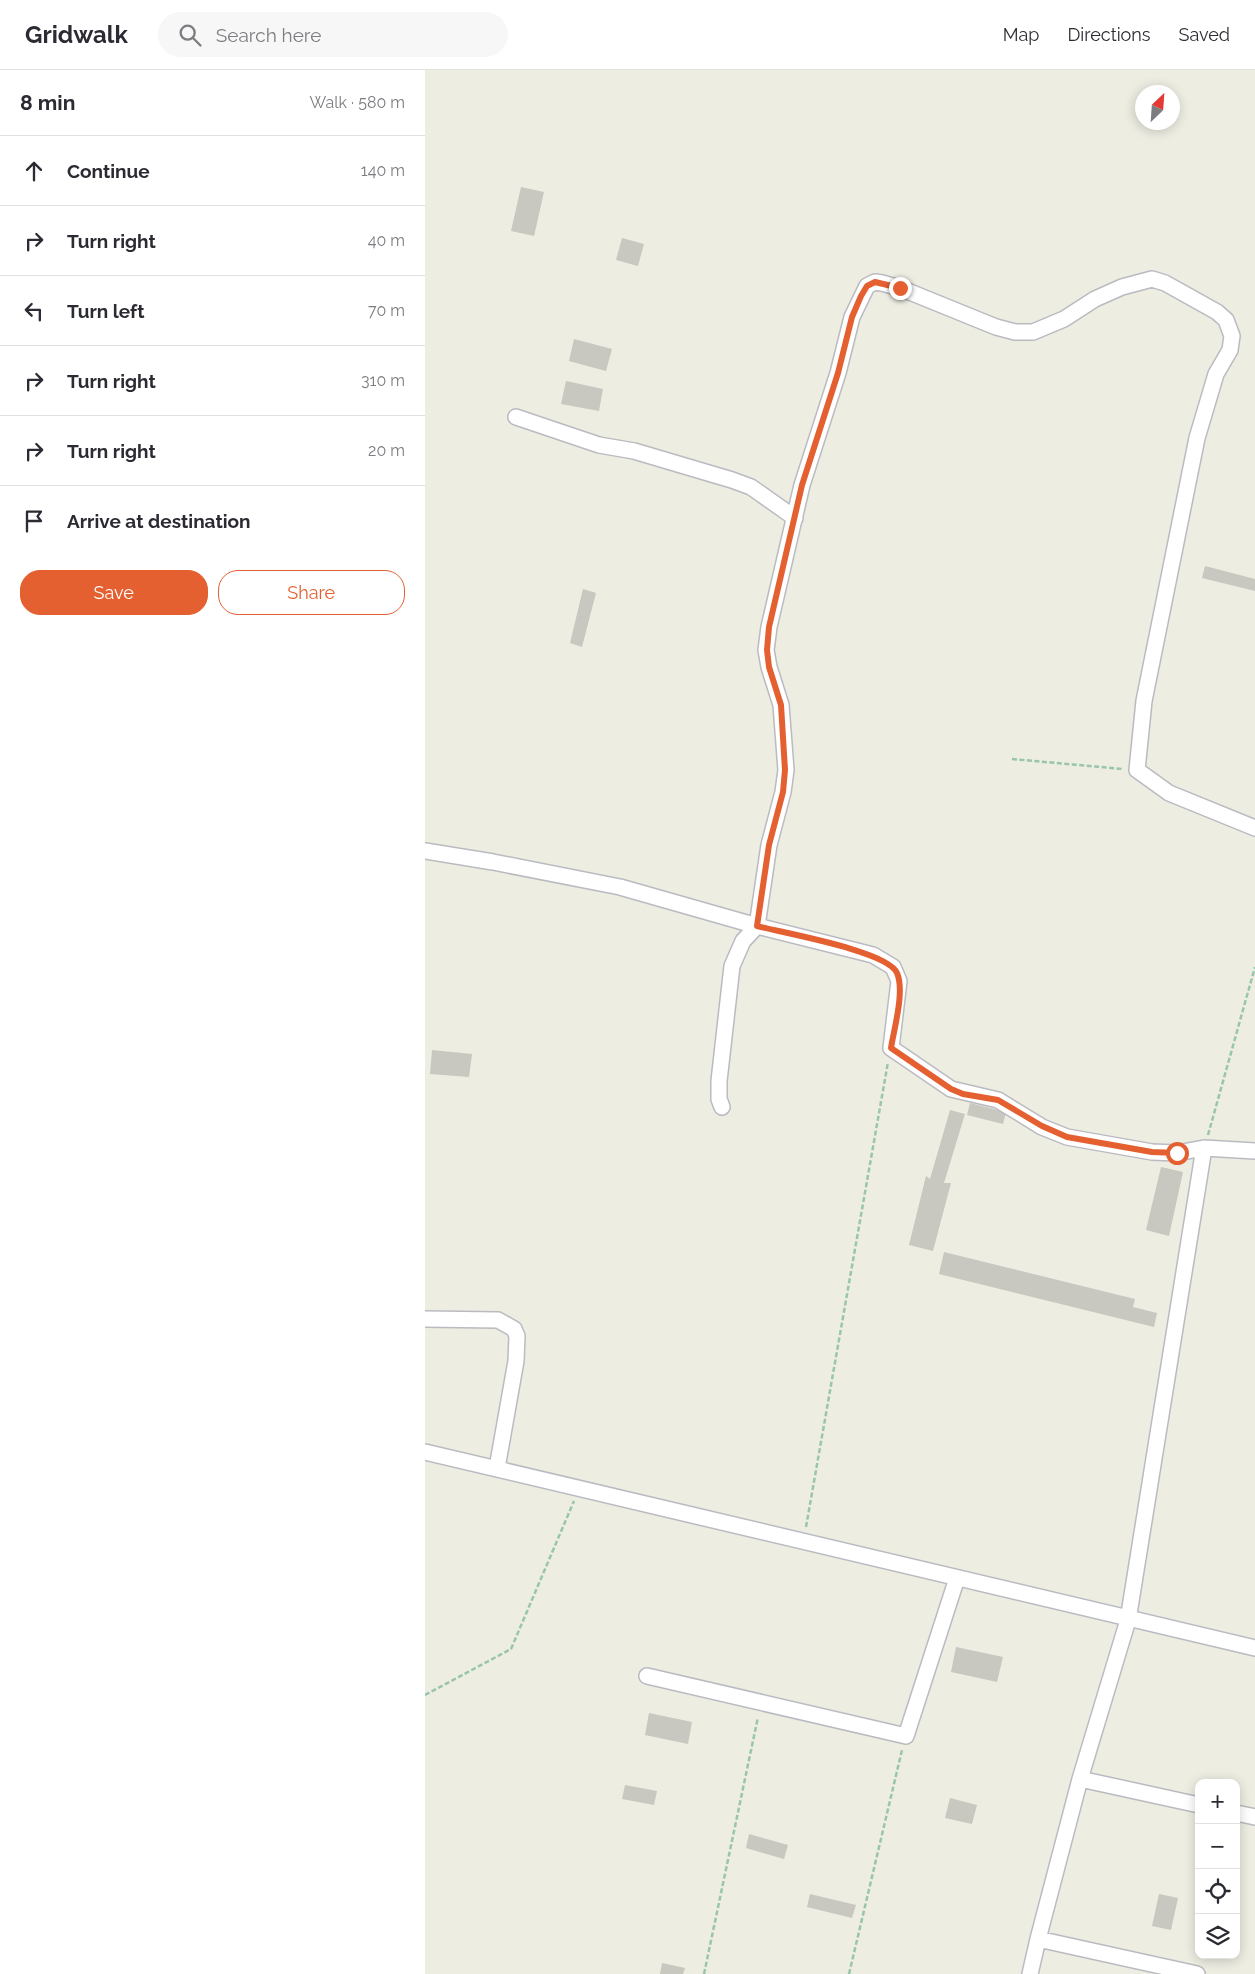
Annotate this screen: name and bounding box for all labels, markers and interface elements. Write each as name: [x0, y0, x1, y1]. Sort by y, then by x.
search box: [158, 12, 508, 57]
text: Gridwalk: [25, 20, 128, 49]
icon: search: [176, 21, 204, 49]
text: Search here: [216, 24, 321, 46]
text: Map: [1003, 24, 1039, 45]
text: Directions: [1067, 24, 1151, 45]
text: Saved: [1179, 24, 1230, 45]
north arrow: [1135, 85, 1180, 130]
text: 8 min: [20, 90, 75, 115]
text: Walk · 580 m: [310, 93, 405, 112]
icon: ahead: [20, 157, 48, 185]
text: Continue: [67, 160, 150, 182]
text: 140 m: [361, 161, 405, 180]
icon: right: [20, 227, 48, 255]
text: Turn right: [67, 230, 156, 252]
text: 40 m: [368, 231, 405, 250]
route end: [889, 277, 912, 300]
icon: left: [20, 297, 48, 325]
text: Turn left: [67, 300, 144, 322]
text: 70 m: [368, 301, 405, 320]
icon: right: [20, 367, 48, 395]
text: Turn right: [67, 370, 156, 392]
text: 310 m: [361, 371, 405, 390]
icon: right: [20, 437, 48, 465]
text: Turn right: [67, 440, 156, 462]
text: 20 m: [368, 441, 405, 460]
icon: arrive: [20, 507, 48, 535]
text: Arrive at destination: [67, 510, 251, 532]
button: Save: [20, 570, 208, 615]
button: Share: [218, 570, 405, 615]
route start: [1166, 1142, 1189, 1165]
map controls: [1195, 1779, 1240, 1959]
button: +: [1195, 1779, 1240, 1824]
button: −: [1195, 1824, 1240, 1869]
button: locate: [1195, 1869, 1240, 1914]
button: layers: [1195, 1914, 1240, 1959]

